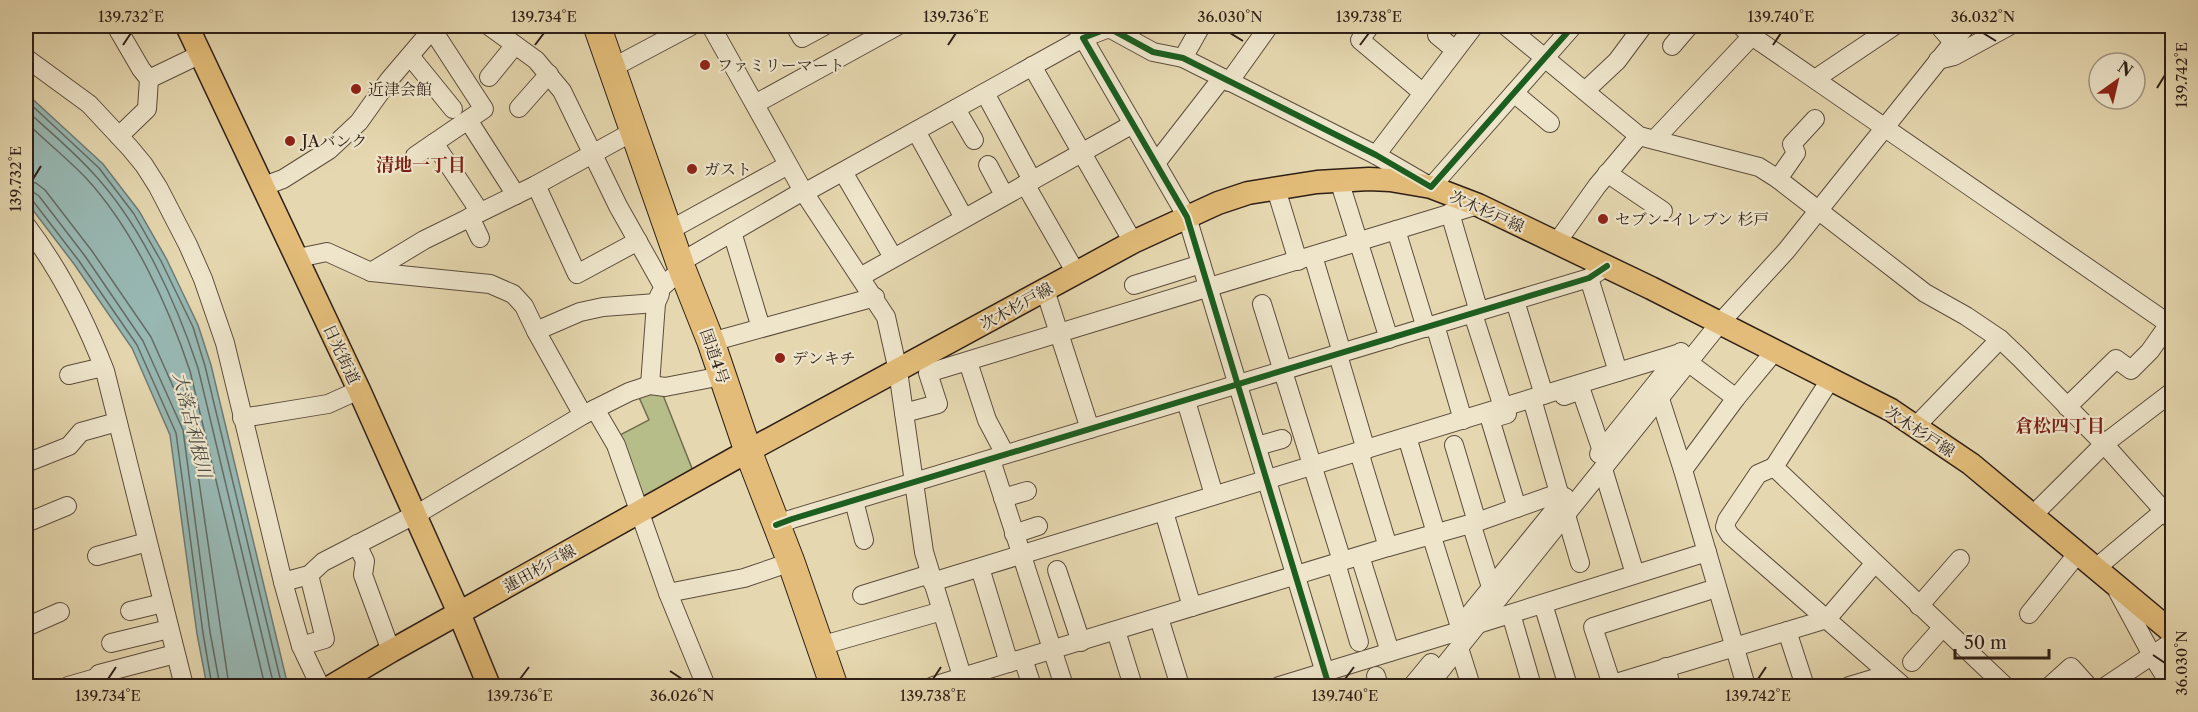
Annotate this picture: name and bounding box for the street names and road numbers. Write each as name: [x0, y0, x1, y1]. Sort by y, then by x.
street label: 次木杉戸線: [1446, 186, 1528, 236]
street label: 次木杉戸線: [976, 278, 1056, 334]
street label: 日光街道: [319, 321, 365, 387]
street label: 国道4号: [696, 326, 734, 386]
street label: 次木杉戸線: [1881, 401, 1959, 461]
street label: 蓮田杉戸線: [499, 540, 579, 596]

